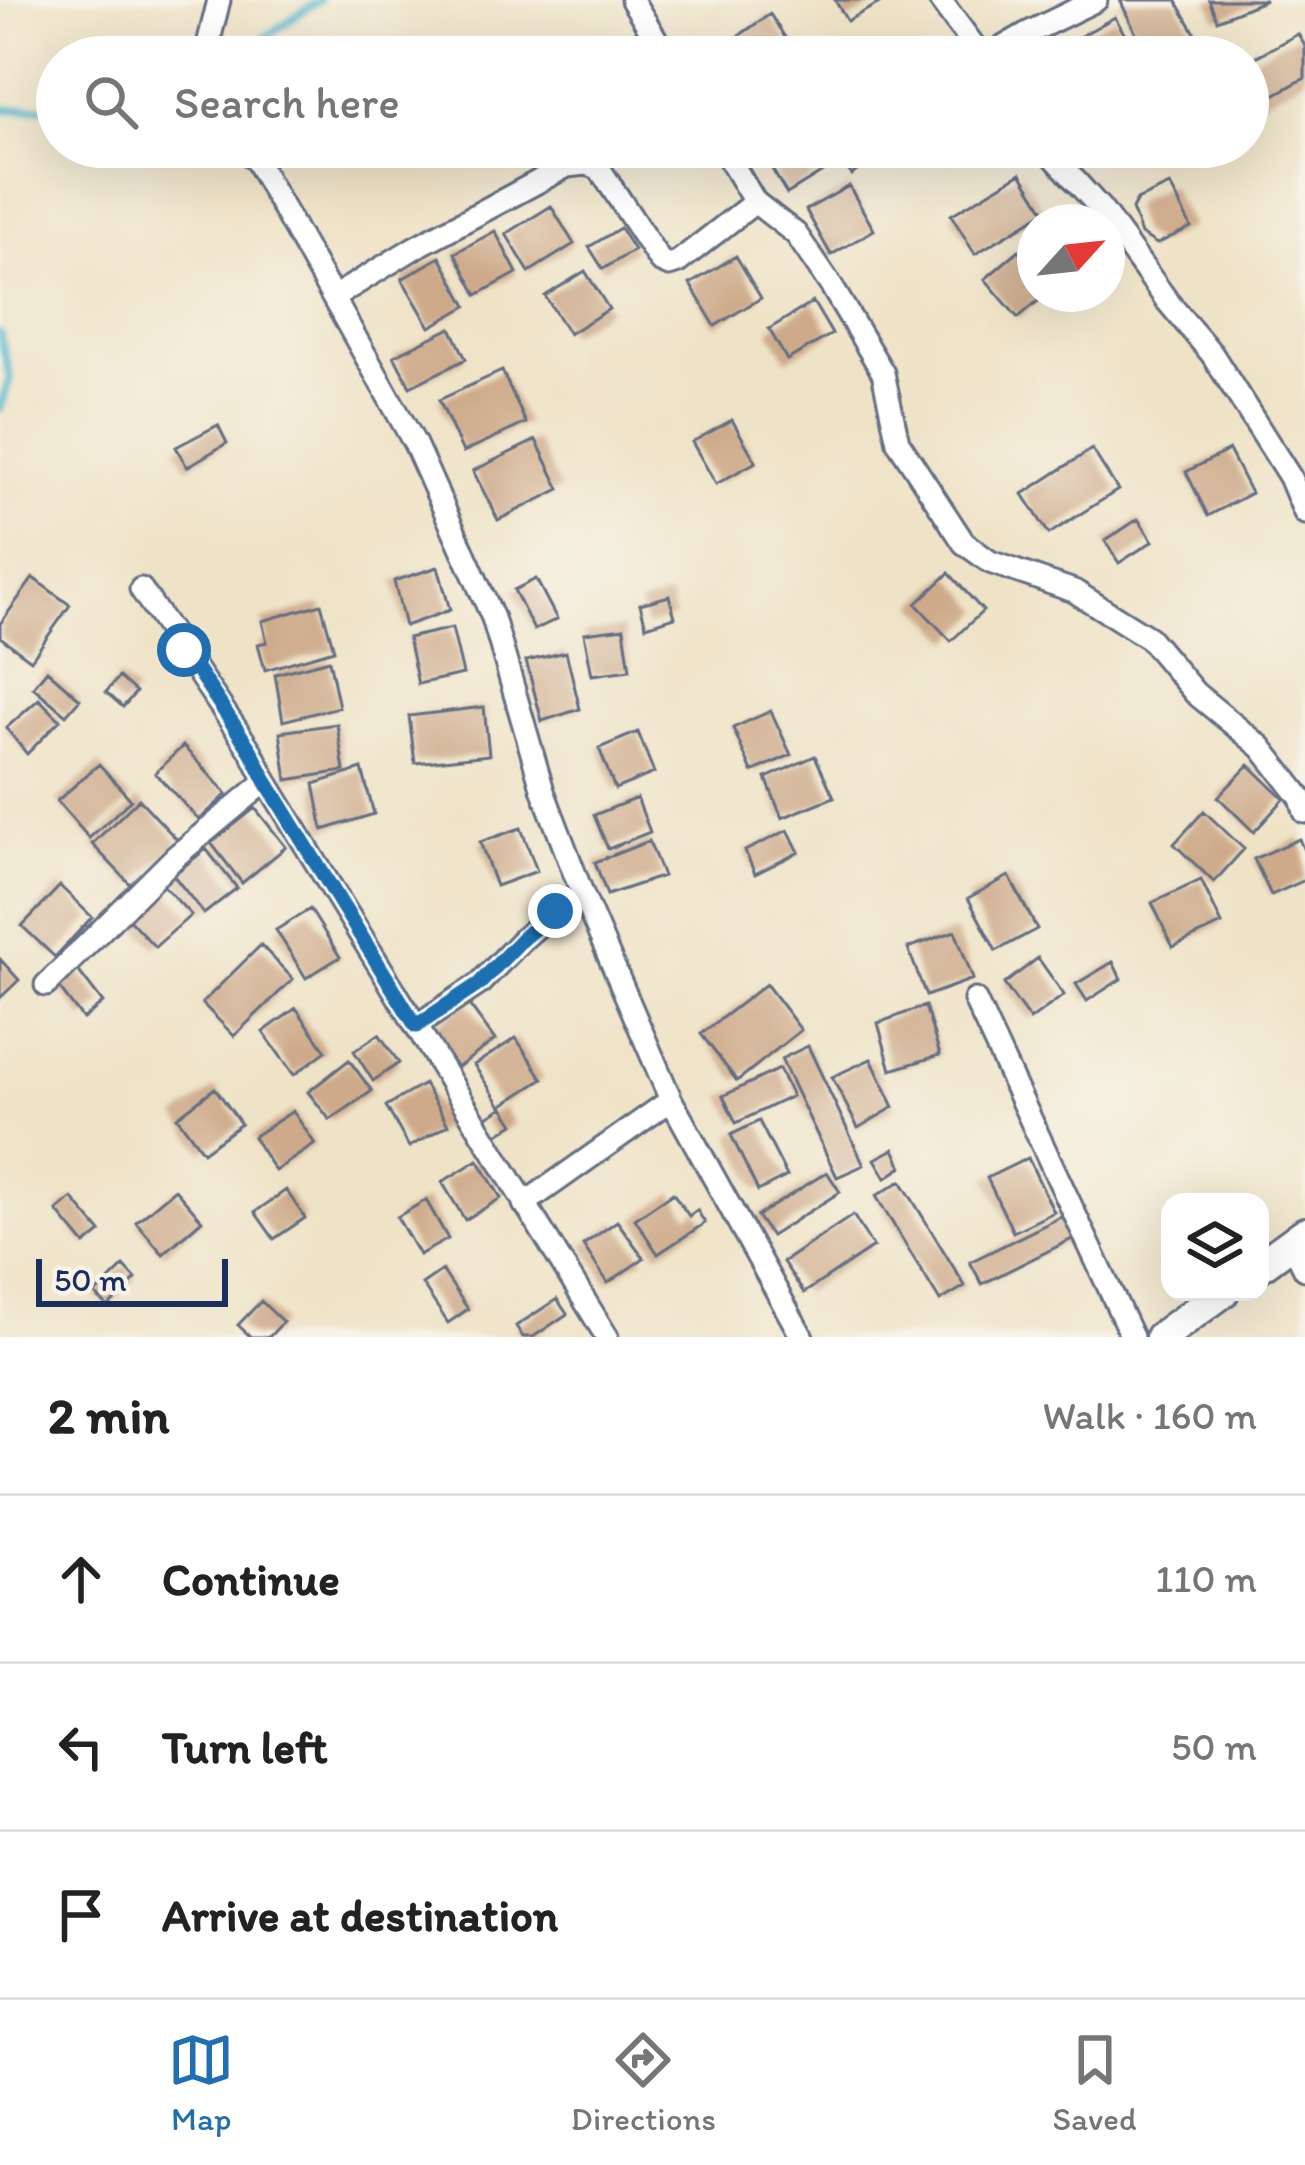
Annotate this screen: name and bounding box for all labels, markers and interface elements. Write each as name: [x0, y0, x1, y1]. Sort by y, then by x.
search box: [36, 36, 1269, 168]
icon: search: [78, 69, 144, 135]
text: Search here: [174, 75, 400, 129]
north arrow: [1017, 204, 1125, 312]
route start: [157, 623, 211, 677]
route end: [528, 884, 582, 938]
map controls: [1161, 1193, 1269, 1301]
button: layers: [1161, 1193, 1269, 1301]
scale bar: [36, 1253, 228, 1306]
text: 50 m: [54, 1260, 127, 1299]
text: 2 min: [48, 1385, 169, 1446]
text: Walk · 160 m: [1043, 1392, 1257, 1439]
icon: ahead: [48, 1546, 114, 1612]
text: Continue: [162, 1552, 340, 1606]
text: 110 m: [1155, 1555, 1257, 1602]
icon: left: [48, 1714, 114, 1780]
text: Turn left: [162, 1720, 328, 1774]
text: 50 m: [1171, 1723, 1257, 1770]
icon: arrive: [48, 1882, 114, 1948]
text: Arrive at destination: [162, 1888, 558, 1942]
tab: Map: [168, 2027, 234, 2138]
tab: Directions: [571, 2027, 716, 2138]
tab: Saved: [1053, 2027, 1137, 2138]

